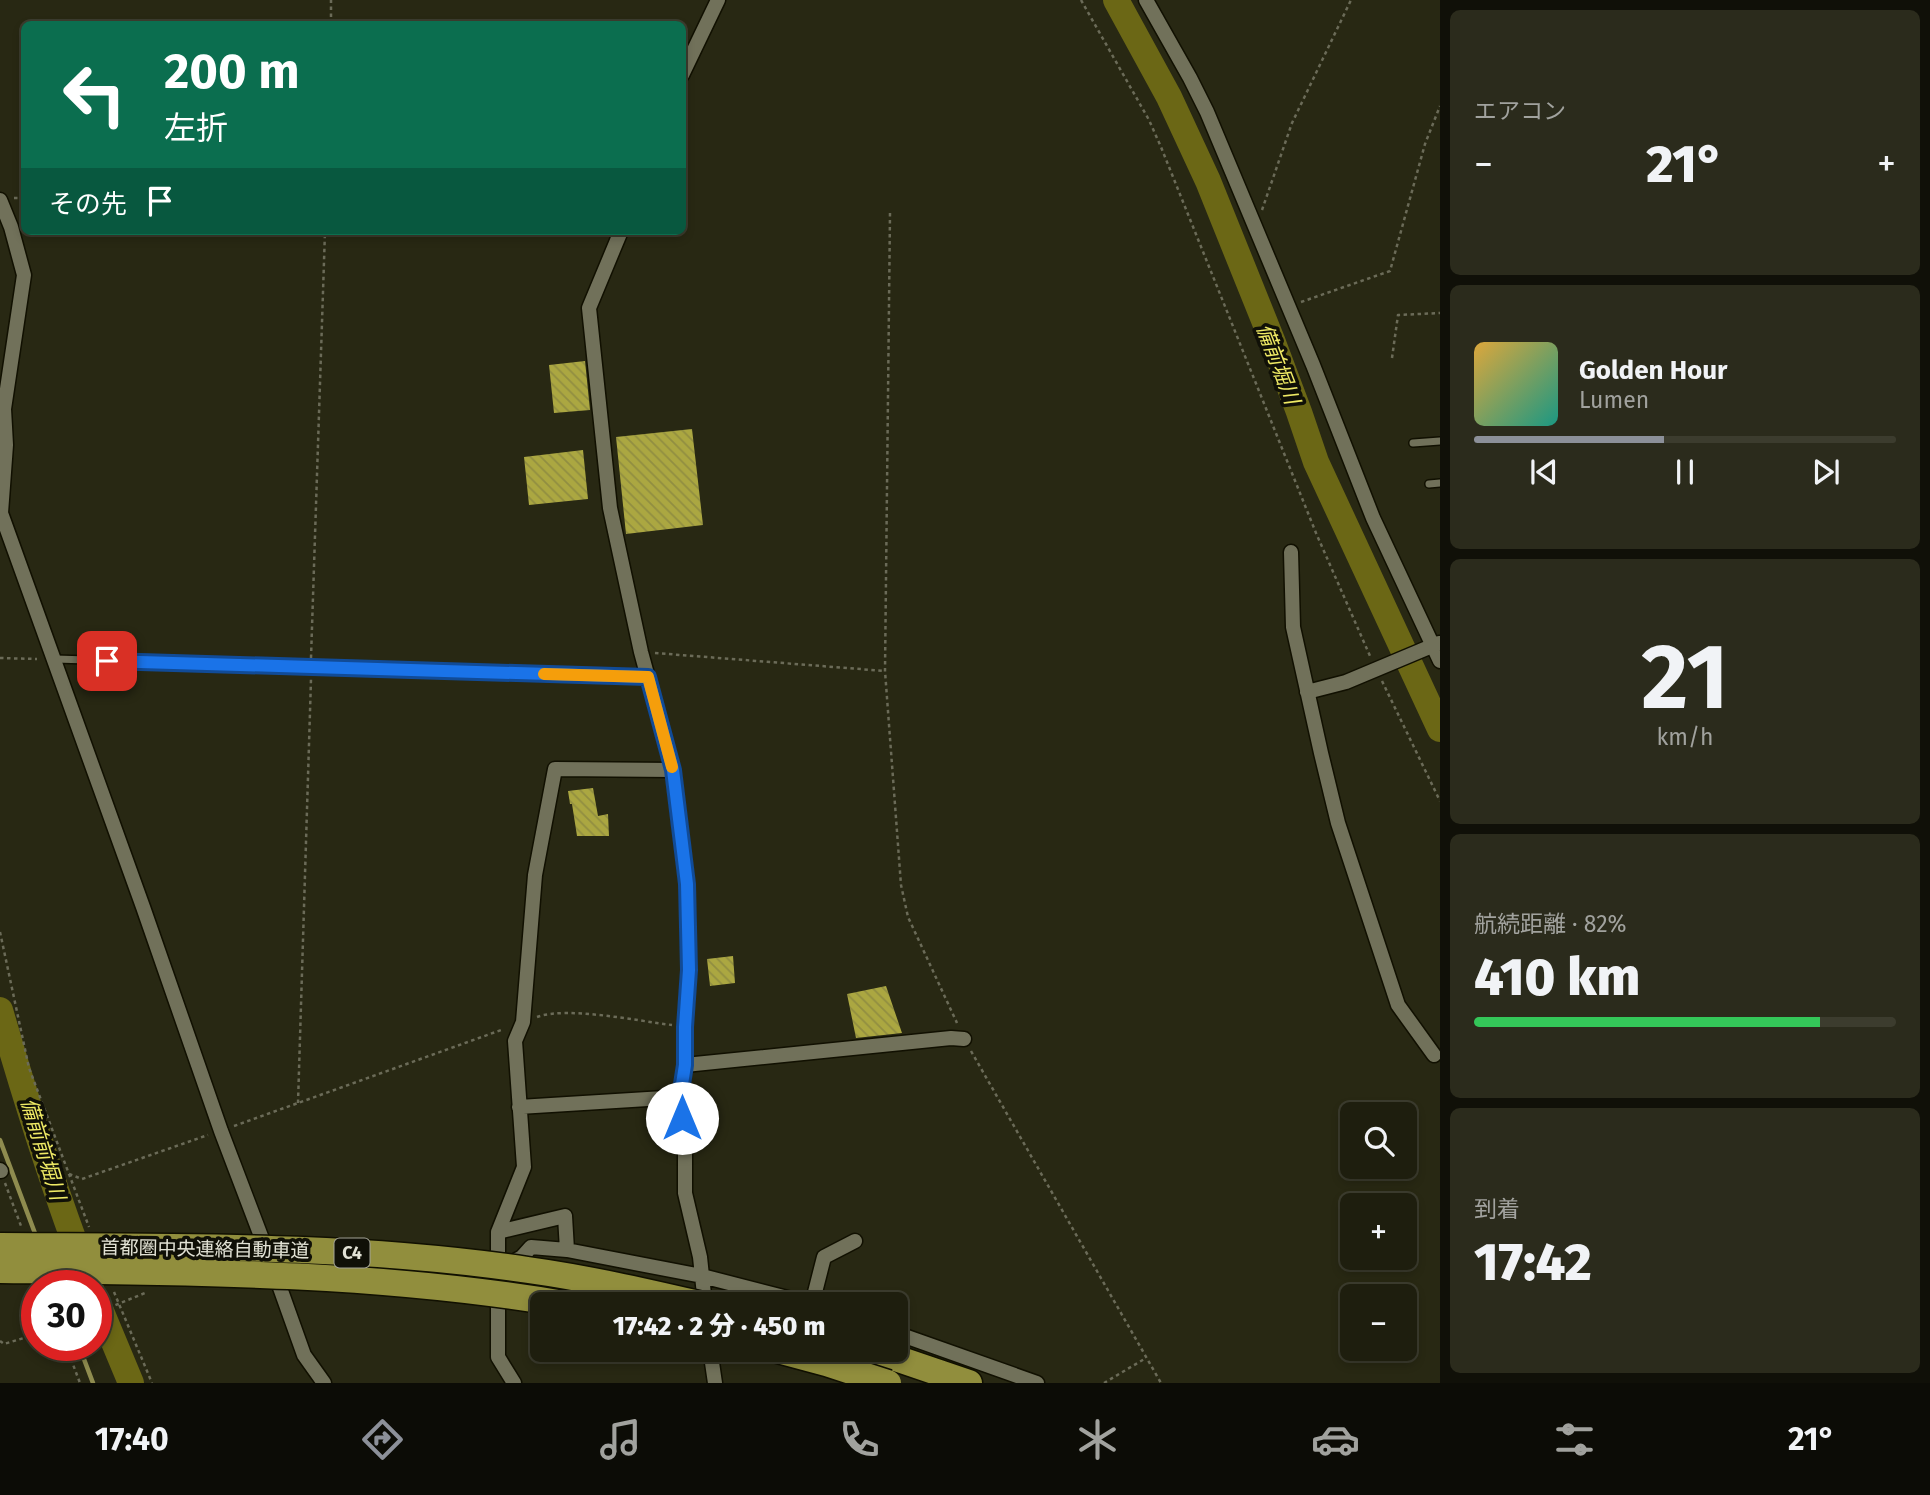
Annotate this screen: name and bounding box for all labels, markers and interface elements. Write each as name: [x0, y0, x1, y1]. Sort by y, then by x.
text: 200 m: [164, 42, 300, 101]
icon: left: [49, 49, 140, 140]
text: エアコン: [1474, 97, 1566, 125]
text: 左折: [164, 109, 228, 147]
text: 21°: [1646, 133, 1724, 196]
text: −: [1474, 141, 1493, 187]
text: +: [1877, 141, 1896, 187]
icon: arrive: [141, 182, 179, 220]
text: その先: [49, 189, 127, 220]
water label: 備前堀川: [1251, 320, 1306, 410]
text: Golden Hour: [1579, 355, 1727, 386]
text: Lumen: [1579, 386, 1649, 414]
icon: previous: [1525, 453, 1563, 491]
icon: pause: [1666, 453, 1704, 491]
icon: next: [1807, 453, 1845, 491]
text: 21: [1641, 623, 1729, 732]
pin: [77, 631, 137, 691]
icon: arrive: [88, 642, 126, 680]
text: km/h: [1657, 723, 1713, 751]
text: 航続距離 · 82%: [1474, 910, 1627, 938]
text: 410 km: [1474, 946, 1640, 1009]
position arrow: [645, 1081, 719, 1155]
water label: 備前前堀川: [15, 1095, 71, 1205]
map controls: [1340, 1102, 1417, 1361]
button: search: [1340, 1102, 1417, 1179]
button: +: [1340, 1193, 1417, 1270]
text: 到着: [1474, 1195, 1520, 1223]
text: 17:42: [1474, 1231, 1592, 1294]
street label: 首都圏中央連絡自動車道: [100, 1236, 310, 1262]
road number: C4: [334, 1238, 370, 1268]
speed limit sign: 30: [21, 1270, 112, 1361]
button: −: [1340, 1284, 1417, 1361]
text: 17:42 · 2 分 · 450 m: [613, 1311, 825, 1342]
icon: directions: [358, 1415, 407, 1464]
icon: music: [596, 1415, 645, 1464]
icon: phone: [835, 1415, 884, 1464]
icon: climate: [1073, 1415, 1122, 1464]
icon: car: [1311, 1415, 1360, 1464]
icon: filters: [1550, 1415, 1599, 1464]
text: 17:40: [95, 1420, 169, 1458]
text: 21°: [1788, 1420, 1835, 1458]

